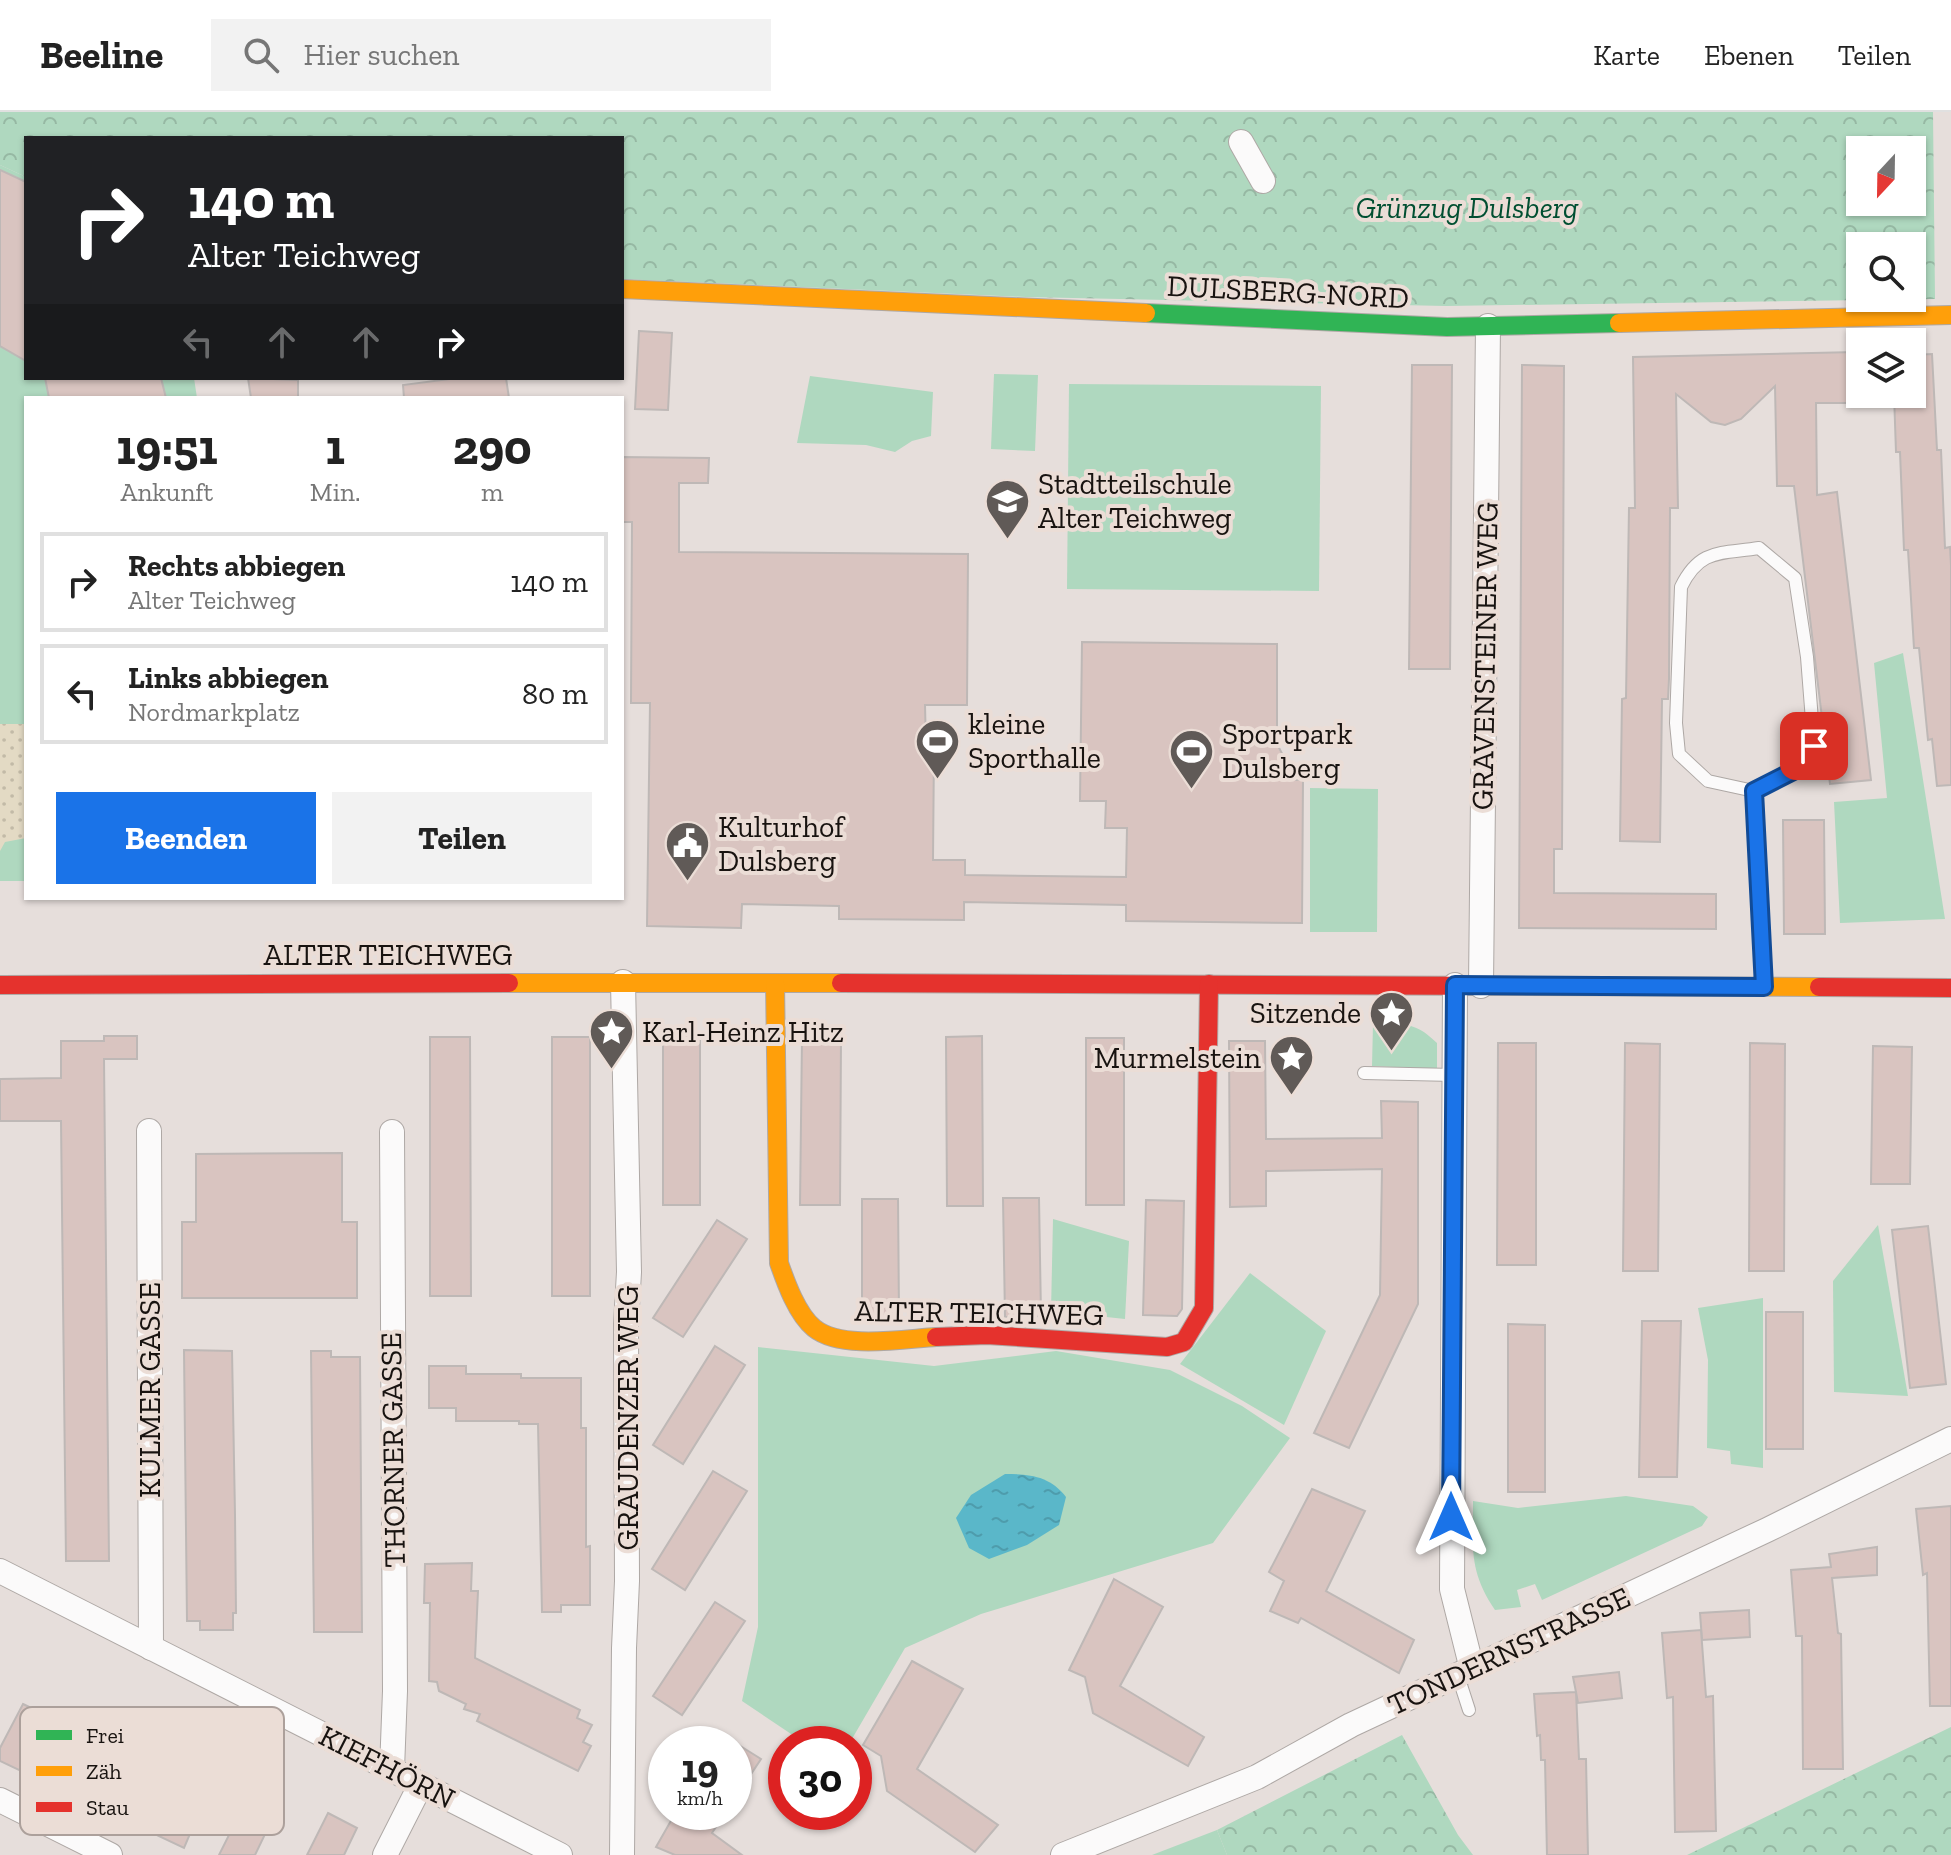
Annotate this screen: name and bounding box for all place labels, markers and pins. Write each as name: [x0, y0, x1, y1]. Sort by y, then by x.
place label: Stadtteilschule Alter Teichweg: [1038, 466, 1232, 536]
school or university icon: Stadtteilschule Alter Teichweg: [983, 477, 1031, 540]
place label: kleine Sporthalle: [968, 706, 1101, 776]
pin: [1780, 712, 1848, 780]
place label: Sportpark Dulsberg: [1222, 716, 1353, 786]
sports icon: kleine Sporthalle: [913, 717, 961, 780]
sports icon: Sportpark Dulsberg: [1167, 727, 1215, 790]
place label: Kulturhof Dulsberg: [718, 809, 846, 879]
public building icon: Kulturhof Dulsberg: [663, 820, 711, 883]
place icon: Sitzende: [1368, 989, 1416, 1052]
place label: Sitzende: [1250, 995, 1361, 1031]
place icon: Karl-Heinz Hitz: [587, 1008, 635, 1071]
place label: Karl-Heinz Hitz: [642, 1014, 844, 1050]
place icon: Murmelstein: [1268, 1034, 1316, 1097]
place label: Murmelstein: [1094, 1040, 1261, 1076]

